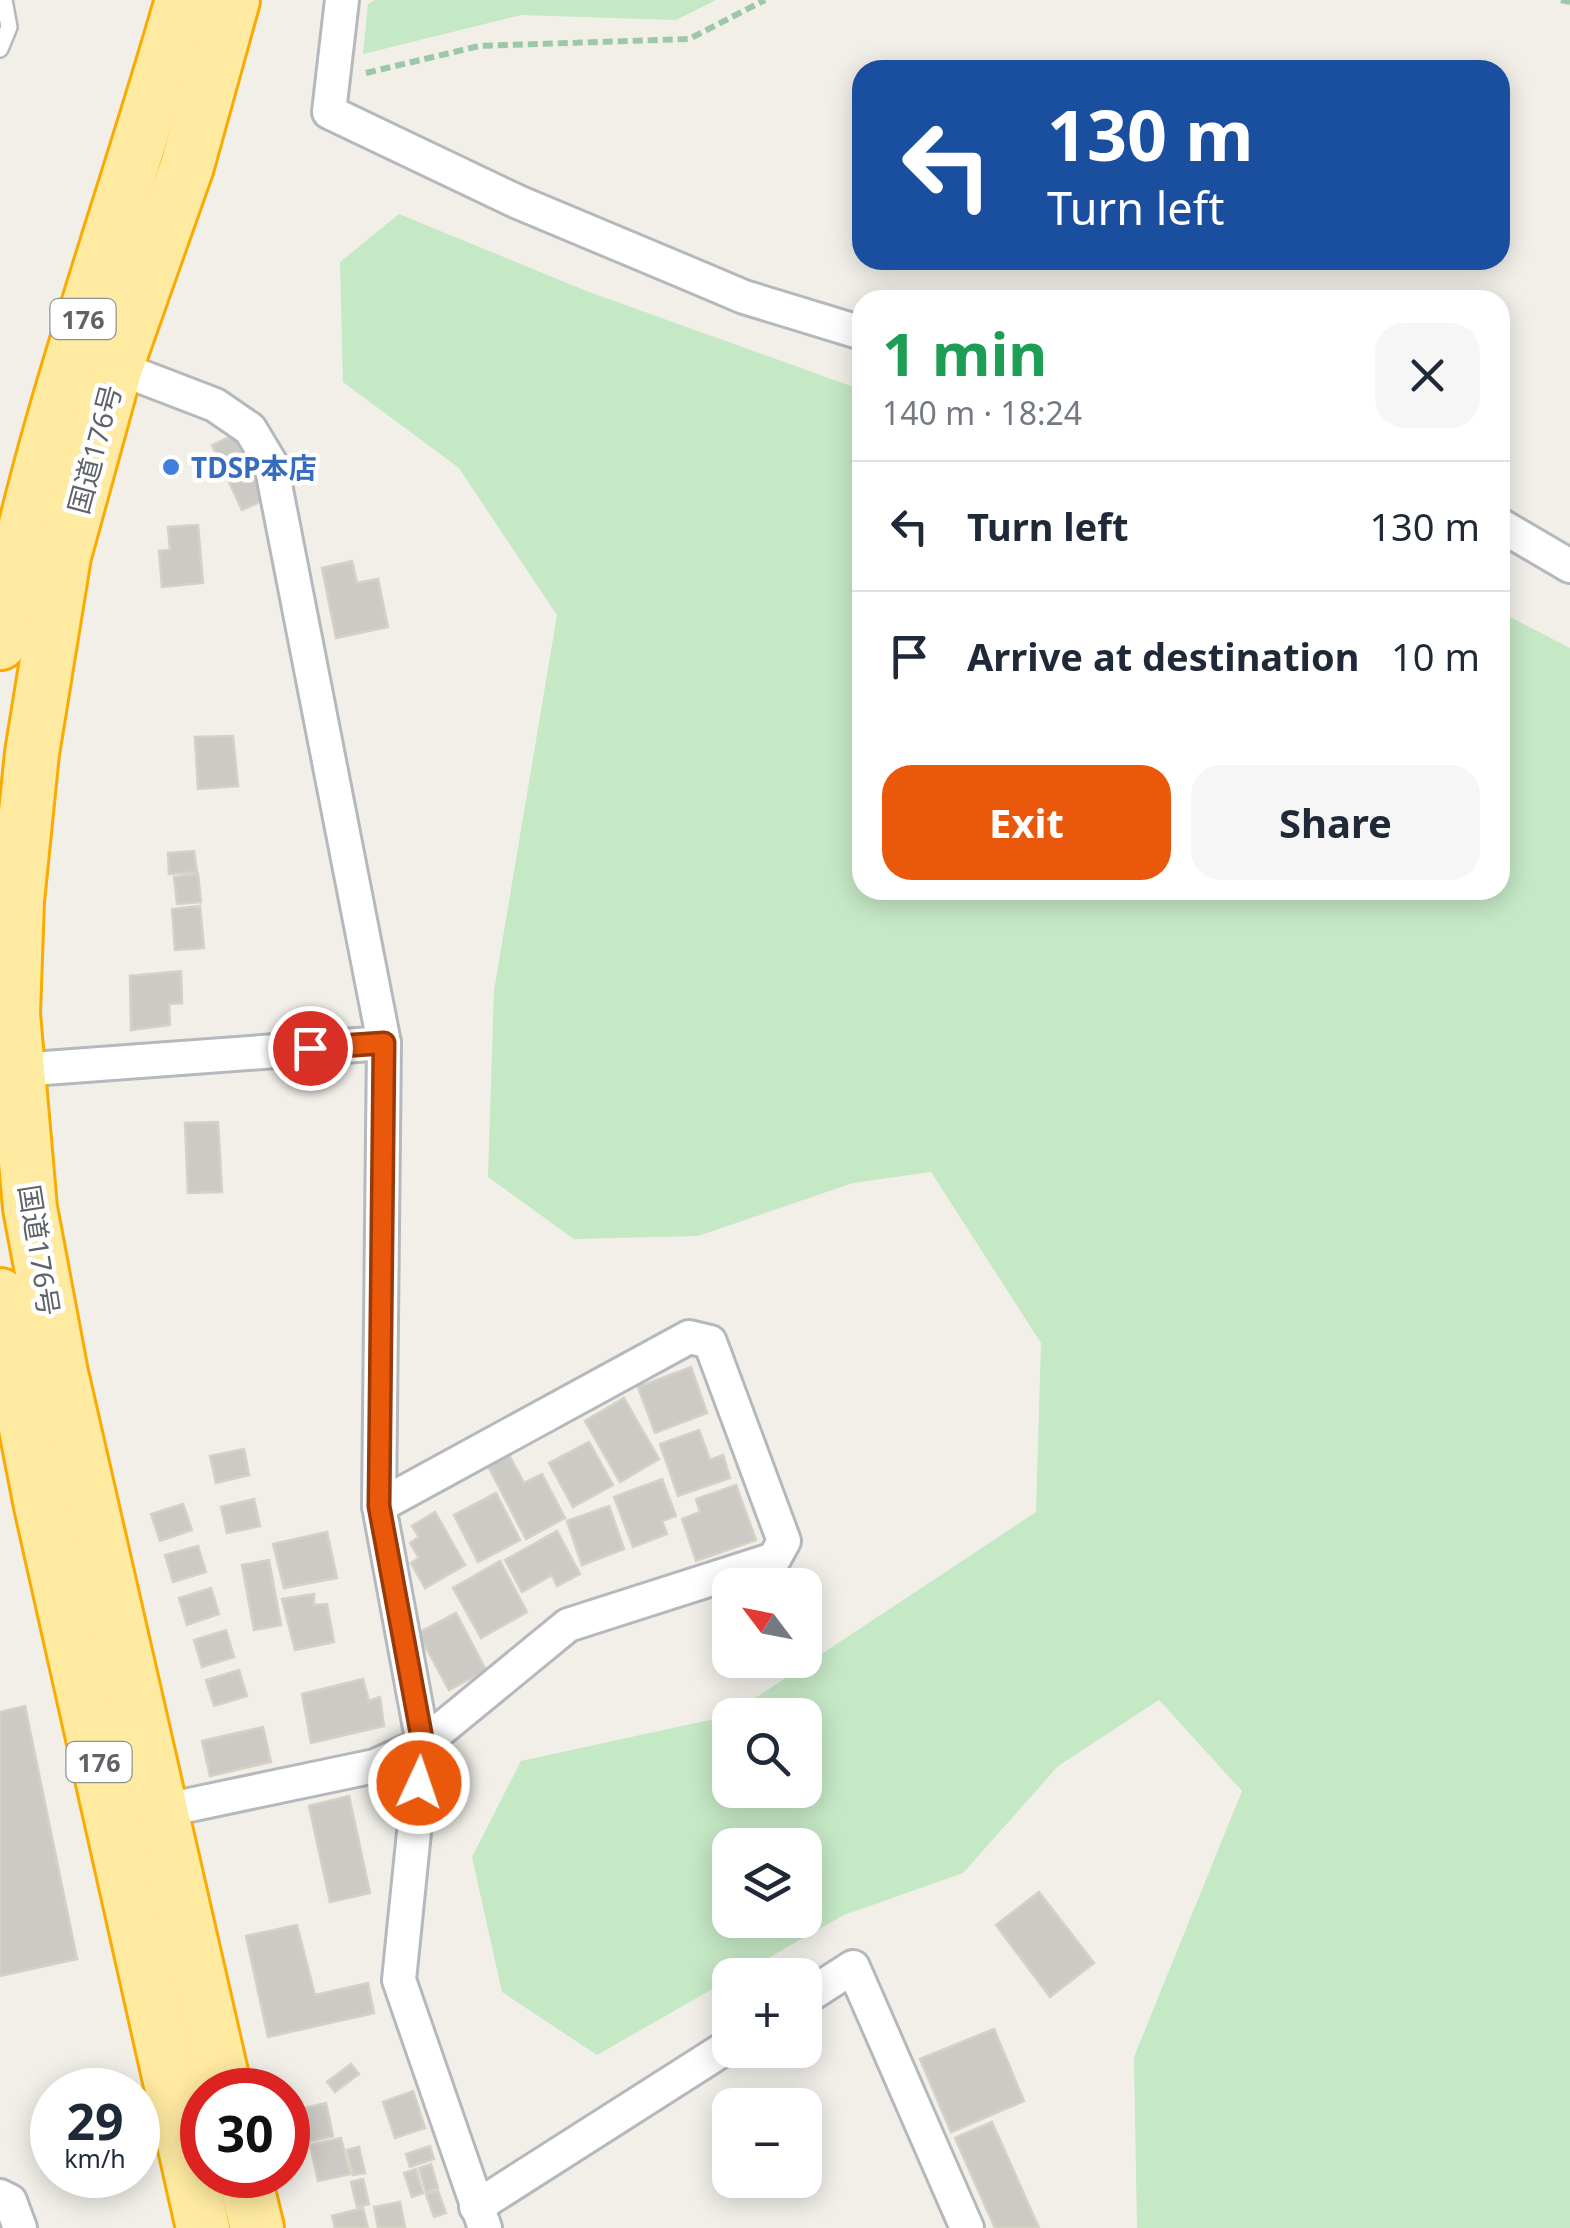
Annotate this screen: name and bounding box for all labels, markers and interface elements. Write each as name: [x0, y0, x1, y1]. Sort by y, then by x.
text: 130 m: [1047, 86, 1254, 182]
icon: left: [882, 100, 1012, 230]
text: Turn left: [1047, 177, 1224, 238]
road number: 176: [51, 299, 116, 339]
text: 1 min: [882, 312, 1047, 394]
button: close: [1375, 323, 1480, 428]
street label: 国道176号: [59, 380, 129, 518]
text: 140 m · 18:24: [882, 391, 1082, 434]
place label: TDSP本店: [191, 448, 316, 486]
marker: TDSP本店: [160, 456, 182, 478]
icon: left: [882, 499, 937, 554]
text: Turn left: [967, 500, 1129, 552]
text: 130 m: [1369, 500, 1480, 552]
icon: arrive: [882, 629, 937, 684]
text: Arrive at destination: [967, 630, 1359, 682]
text: 10 m: [1391, 630, 1480, 682]
button: Exit: [882, 765, 1171, 880]
button: Share: [1191, 765, 1480, 880]
pin: [268, 1006, 353, 1091]
icon: arrive: [283, 1021, 338, 1076]
street label: 国道176号: [11, 1182, 69, 1318]
north arrow: [712, 1568, 822, 1678]
map controls: [712, 1568, 822, 2198]
button: search: [712, 1698, 822, 1808]
position arrow: [367, 1731, 471, 1835]
road number: 176: [66, 1742, 132, 1782]
button: layers: [712, 1828, 822, 1938]
button: +: [712, 1958, 822, 2068]
speed limit sign: 30: [180, 2068, 310, 2198]
text: 29: [66, 2087, 124, 2155]
button: −: [712, 2088, 822, 2198]
text: km/h: [64, 2141, 126, 2175]

